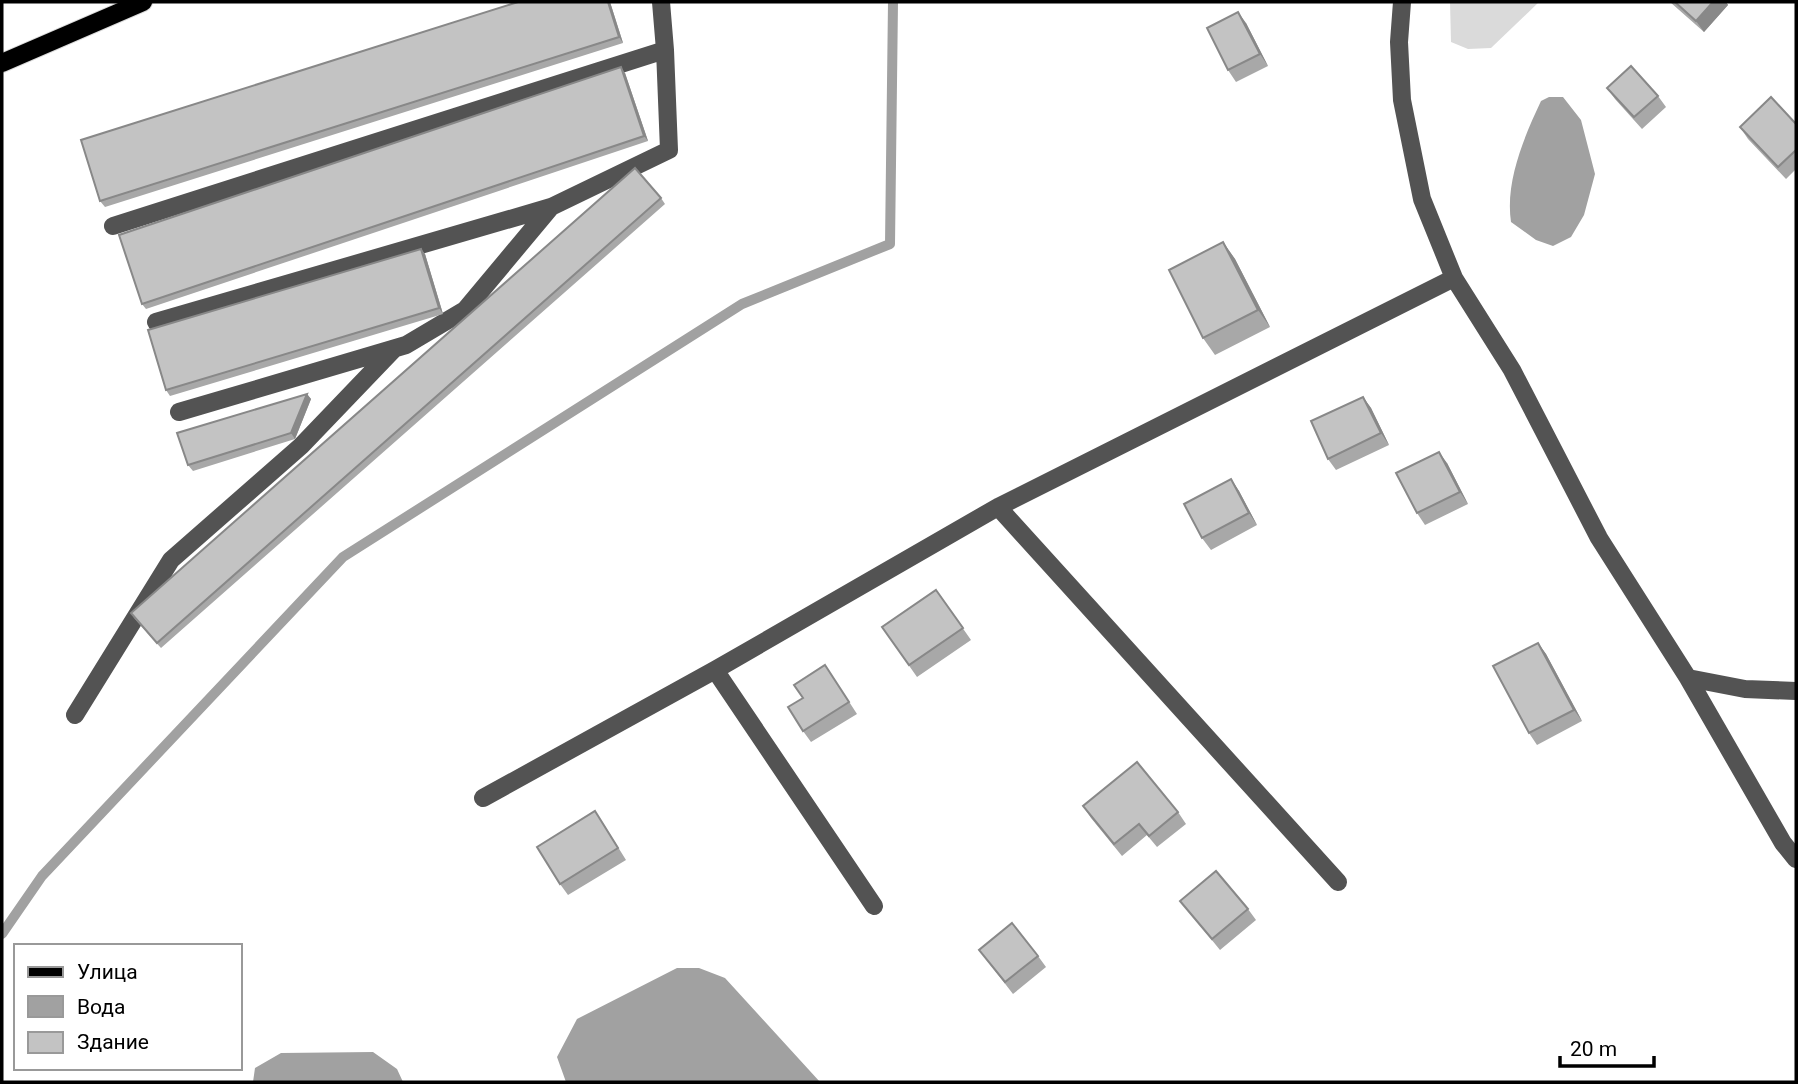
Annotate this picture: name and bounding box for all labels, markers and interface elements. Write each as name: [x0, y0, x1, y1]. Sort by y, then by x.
legend: [14, 944, 242, 1070]
text: Улица: [77, 960, 138, 984]
text: Вода: [77, 995, 125, 1019]
scale bar: [1560, 1024, 1654, 1068]
text: Здание: [77, 1030, 149, 1054]
text: 20 m: [1570, 1037, 1617, 1061]

